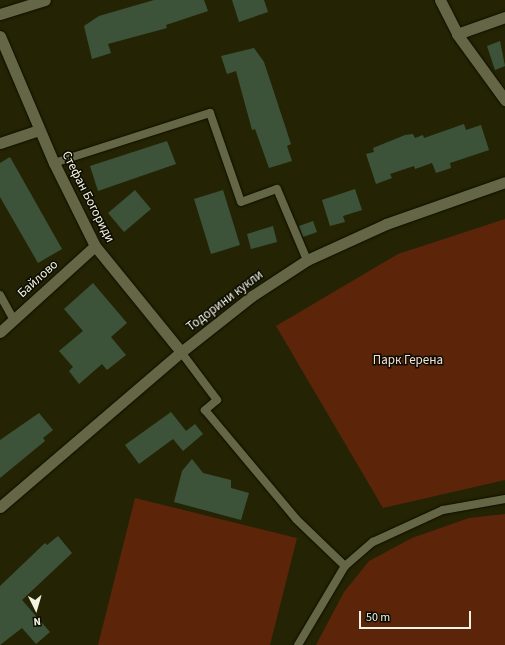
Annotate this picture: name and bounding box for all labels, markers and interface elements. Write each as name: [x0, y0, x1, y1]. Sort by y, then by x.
street label: Стефан Богориди: [58, 149, 118, 245]
street label: Байлово: [15, 257, 61, 301]
street label: Тодорини кукли: [184, 267, 266, 335]
park label: Парк Герена: [373, 352, 443, 368]
north arrow: [16, 589, 56, 629]
scale bar: [361, 603, 473, 629]
text: 50 m: [366, 609, 390, 626]
text: N: [33, 614, 41, 629]

